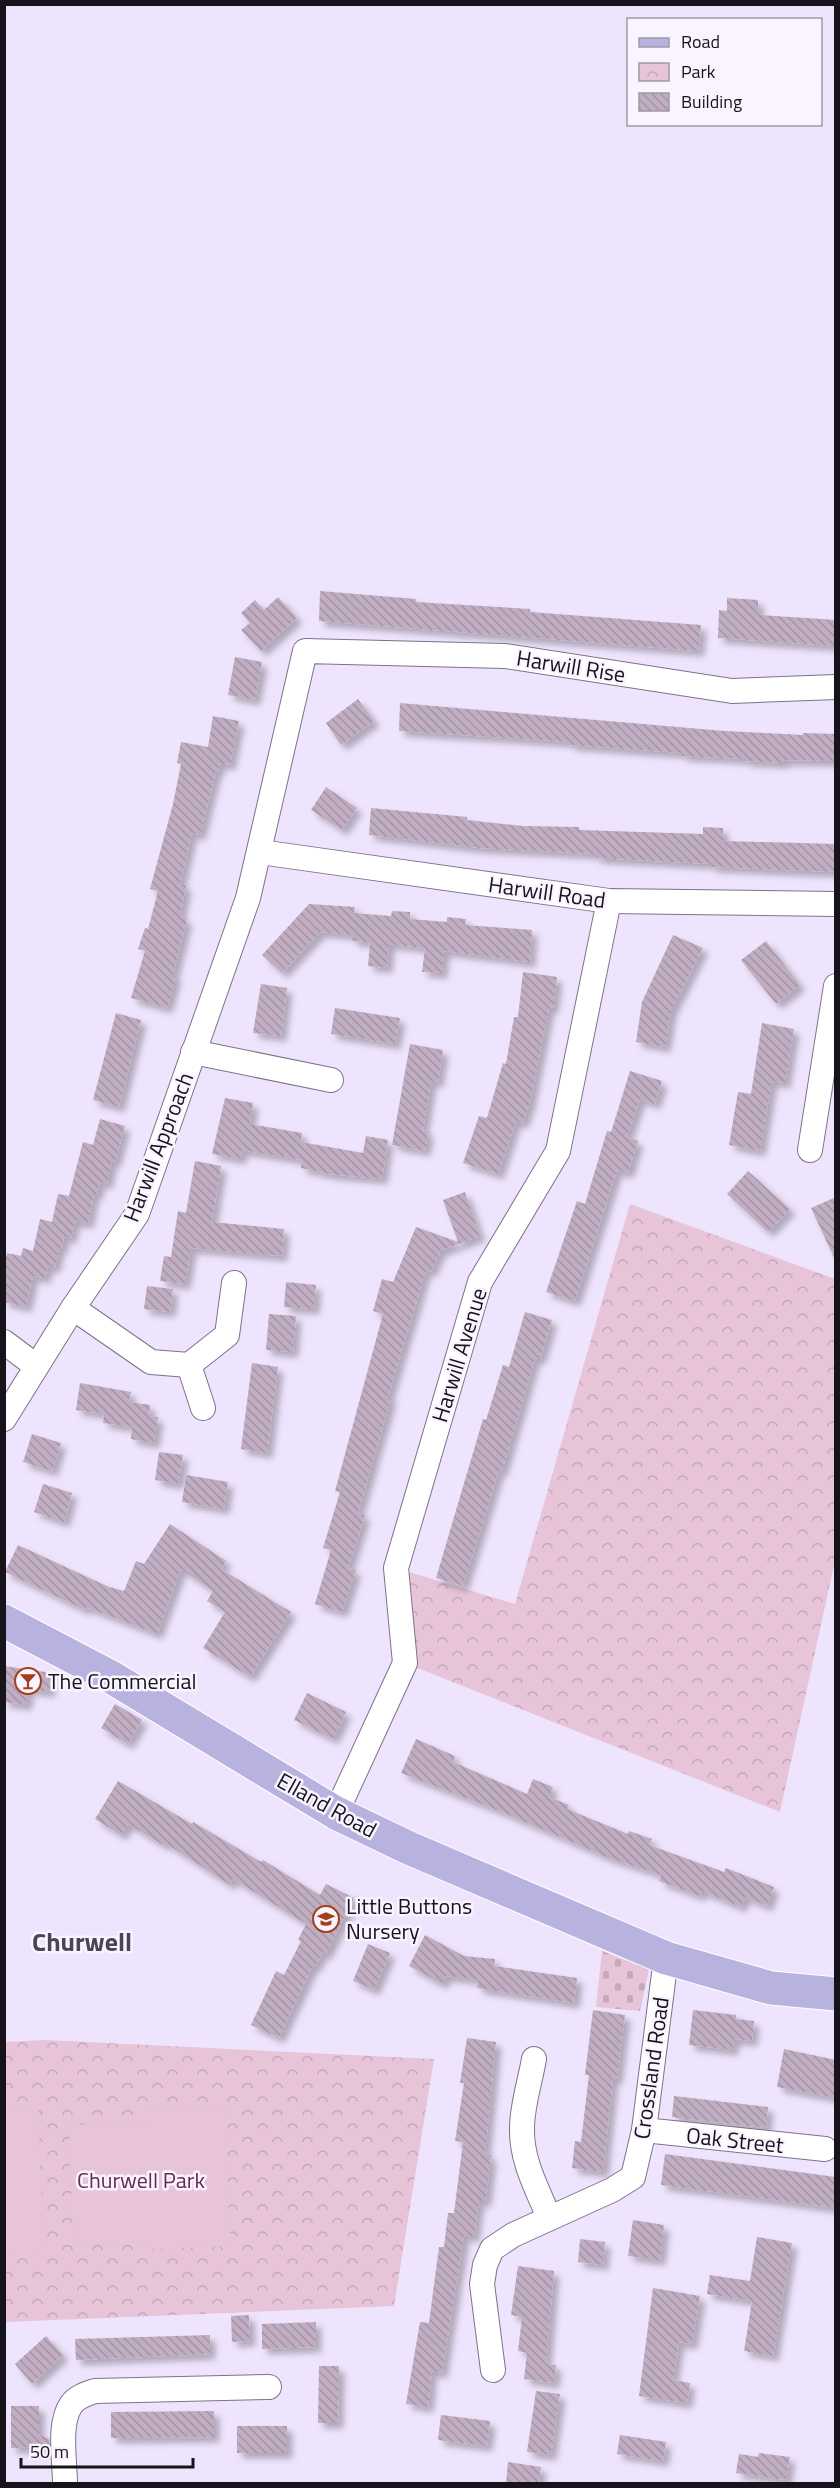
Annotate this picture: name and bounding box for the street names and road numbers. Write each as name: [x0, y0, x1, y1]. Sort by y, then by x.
street label: Harwill Rise: [514, 641, 628, 691]
street label: Harwill Road: [486, 867, 608, 917]
street label: Harwill Approach: [114, 1067, 202, 1227]
street label: Harwill Avenue: [422, 1284, 496, 1426]
street label: Elland Road: [271, 1764, 383, 1846]
street label: Crossland Road: [624, 1995, 678, 2141]
street label: Oak Street: [685, 2118, 786, 2162]

